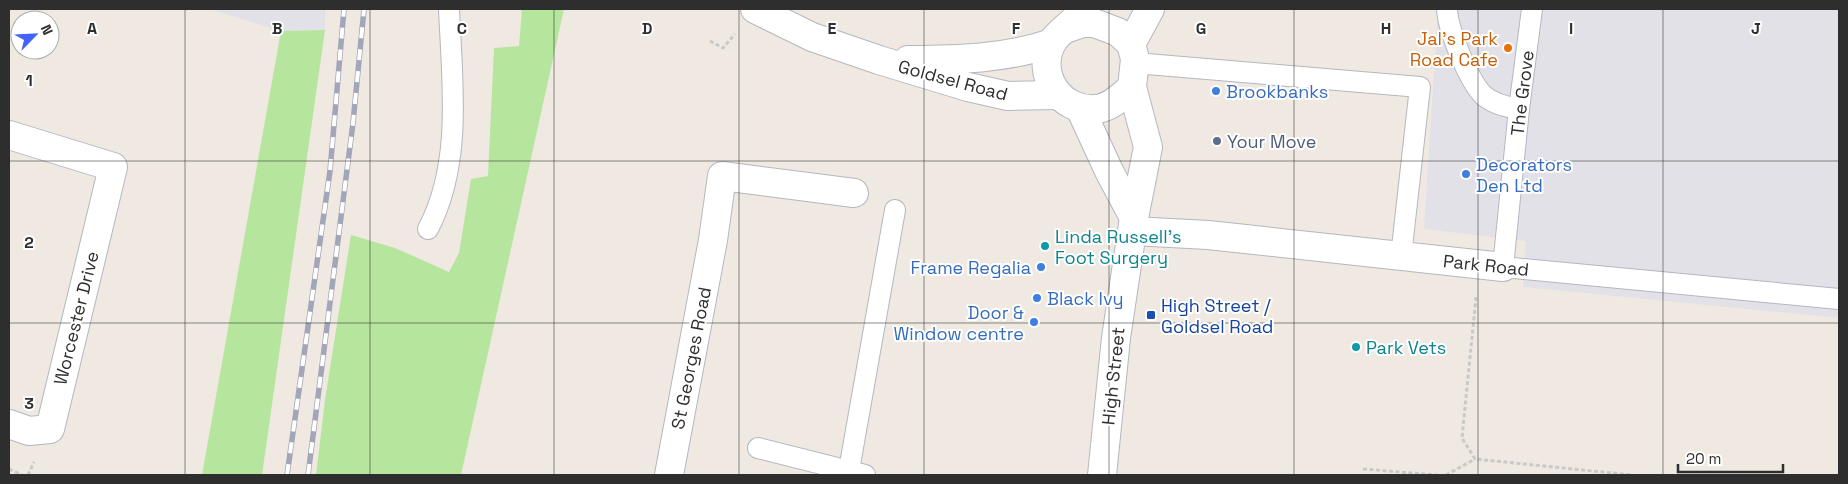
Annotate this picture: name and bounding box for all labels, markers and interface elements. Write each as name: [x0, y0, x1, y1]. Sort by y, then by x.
north arrow: [10, 10, 60, 60]
text: A: [87, 18, 97, 39]
text: B: [272, 18, 282, 39]
text: C: [457, 18, 467, 39]
text: D: [642, 18, 652, 39]
text: E: [828, 18, 837, 39]
text: F: [1012, 18, 1021, 39]
text: G: [1196, 18, 1206, 39]
text: H: [1381, 18, 1391, 39]
text: I: [1569, 18, 1573, 39]
text: J: [1751, 18, 1761, 39]
text: N: [37, 22, 57, 38]
place label: Jal's Park Road Cafe: [1410, 27, 1498, 71]
marker: Jal's Park Road Cafe: [1502, 42, 1514, 54]
street label: The Grove: [1505, 49, 1539, 137]
street label: Goldsel Road: [896, 54, 1010, 106]
text: 1: [25, 70, 33, 91]
place label: Brookbanks: [1226, 80, 1328, 103]
marker: Brookbanks: [1210, 85, 1222, 97]
place label: Your Move: [1227, 130, 1316, 153]
marker: Your Move: [1211, 135, 1223, 147]
place label: Decorators Den Ltd: [1476, 153, 1572, 197]
marker: Decorators Den Ltd: [1460, 168, 1472, 180]
place label: Linda Russell's Foot Surgery: [1055, 225, 1182, 269]
text: 2: [24, 232, 34, 253]
marker: Linda Russell's Foot Surgery: [1039, 240, 1051, 252]
street label: Worcester Drive: [48, 249, 104, 387]
street label: Park Road: [1442, 249, 1530, 281]
place label: Frame Regalia: [911, 256, 1031, 279]
marker: Frame Regalia: [1035, 261, 1047, 273]
street label: St Georges Road: [666, 285, 716, 431]
place label: Black Ivy: [1047, 287, 1124, 310]
marker: Black Ivy: [1031, 292, 1043, 304]
place label: High Street / Goldsel Road: [1161, 294, 1273, 338]
place label: Door & Window centre: [894, 301, 1024, 345]
marker: High Street / Goldsel Road: [1145, 309, 1157, 321]
marker: Door & Window centre: [1028, 316, 1040, 328]
street label: High Street: [1096, 326, 1130, 426]
place label: Park Vets: [1366, 336, 1446, 359]
marker: Park Vets: [1350, 341, 1362, 353]
text: 3: [24, 393, 34, 414]
scale bar: [1678, 442, 1783, 474]
text: 20 m: [1686, 449, 1721, 468]

